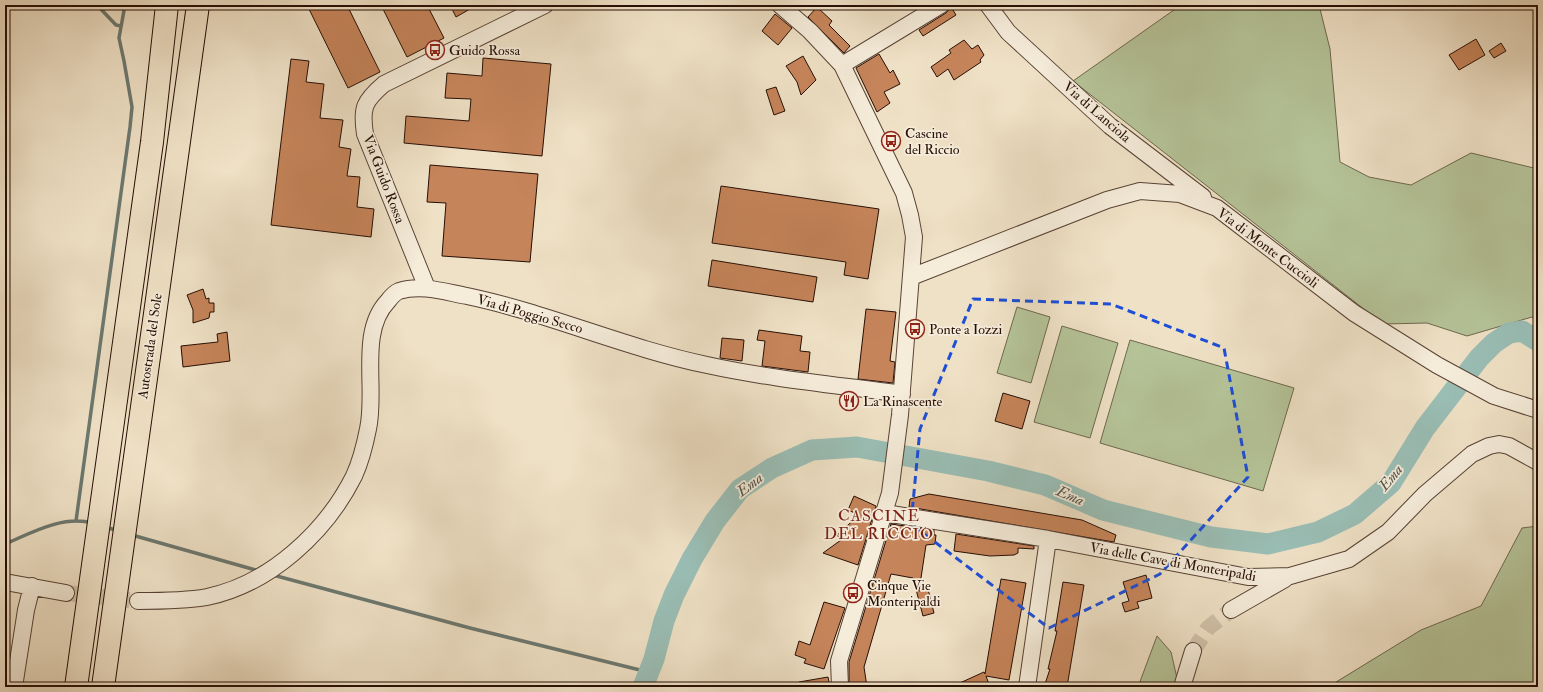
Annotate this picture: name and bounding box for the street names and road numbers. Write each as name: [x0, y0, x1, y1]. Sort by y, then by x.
street label: Via di Lanciola: [1060, 78, 1135, 146]
street label: Via Guido Rossa: [359, 132, 409, 226]
street label: Via di Monte Cuccioli: [1214, 204, 1322, 292]
street label: Via di Poggio Secco: [475, 291, 585, 337]
street label: Autostrada del Sole: [134, 292, 166, 401]
street label: Via delle Cave di Monteripaldi: [1088, 539, 1258, 586]

